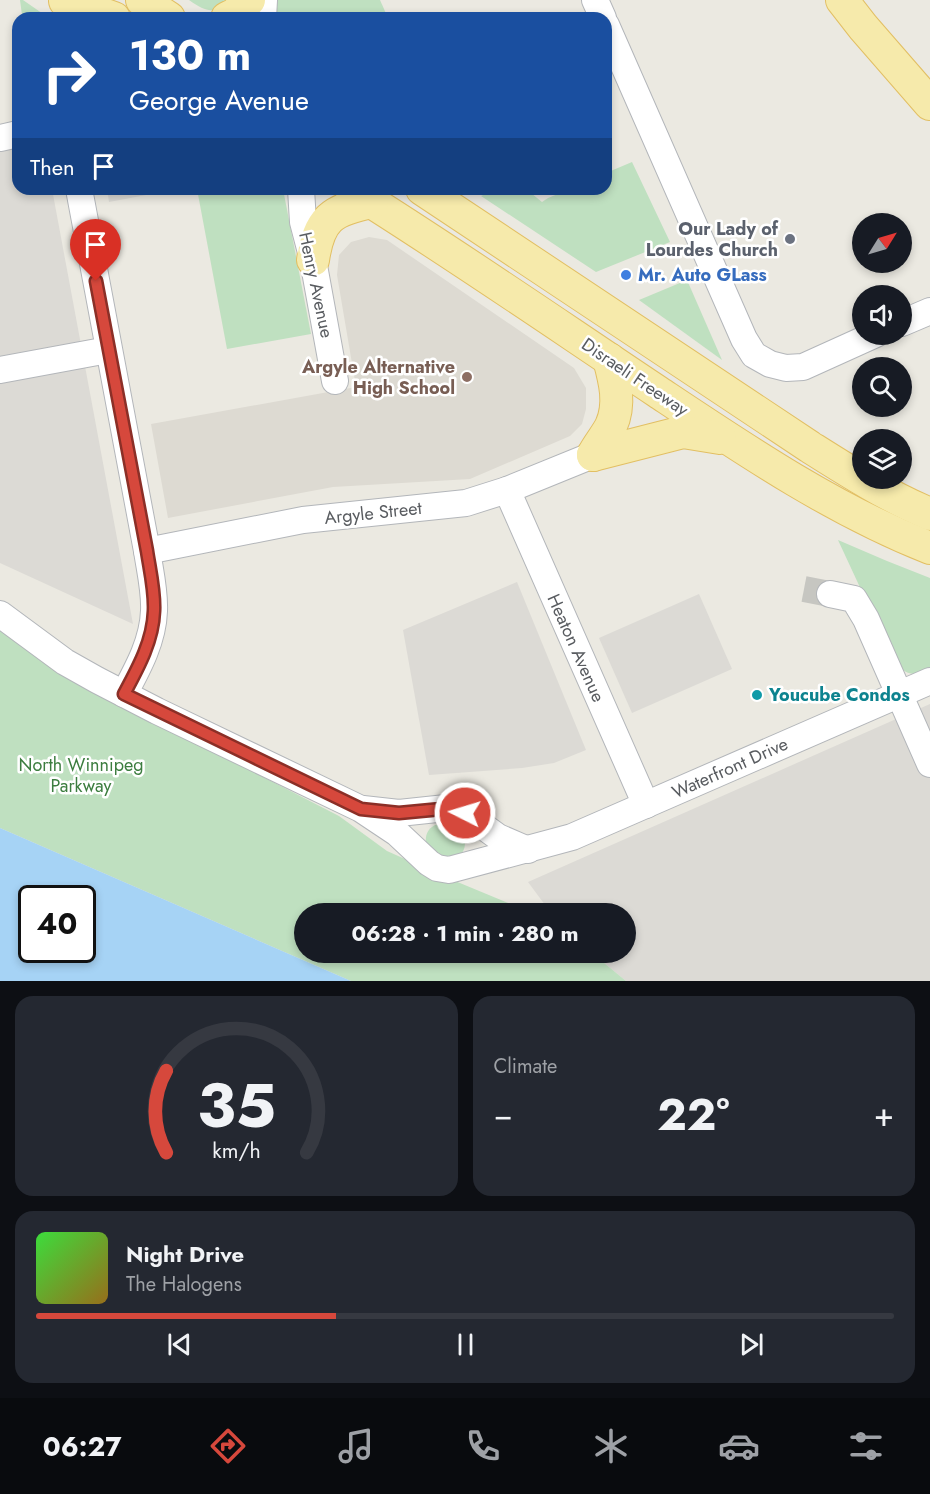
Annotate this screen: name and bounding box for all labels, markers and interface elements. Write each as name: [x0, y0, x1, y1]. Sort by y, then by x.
text: 130 m: [129, 25, 251, 86]
icon: right: [30, 36, 108, 114]
text: George Avenue: [129, 81, 309, 120]
icon: arrive: [87, 150, 120, 183]
text: Then: [30, 151, 75, 183]
north arrow: [852, 213, 912, 273]
map controls: [852, 213, 912, 489]
place label: Our Lady of Lourdes Church: [646, 216, 779, 263]
pin: [70, 219, 121, 281]
icon: arrive: [79, 228, 112, 261]
street label: Henry Avenue: [292, 230, 340, 340]
marker: Our Lady of Lourdes Church: [783, 232, 797, 246]
place label: Mr. Auto GLass: [638, 262, 767, 288]
marker: Mr. Auto GLass: [619, 268, 633, 282]
button: sound: [852, 285, 912, 345]
street label: Disraeli Freeway: [576, 332, 694, 422]
place label: Argyle Alternative High School: [301, 354, 455, 401]
button: search: [852, 357, 912, 417]
marker: Argyle Alternative High School: [460, 370, 474, 384]
button: layers: [852, 429, 912, 489]
street label: Argyle Street: [323, 495, 424, 531]
street label: Heaton Avenue: [541, 590, 611, 706]
place label: Youcube Condos: [768, 682, 910, 708]
marker: Youcube Condos: [750, 688, 764, 702]
street label: Waterfront Drive: [668, 731, 792, 805]
park label: North Winnipeg Parkway: [19, 752, 144, 799]
position arrow: [433, 781, 497, 845]
speed limit sign: 40: [18, 885, 96, 963]
text: 06:28 · 1 min · 280 m: [351, 917, 579, 949]
text: Climate: [494, 1052, 557, 1081]
text: 35: [197, 1060, 276, 1150]
text: 22°: [657, 1082, 730, 1147]
text: −: [494, 1091, 513, 1138]
text: +: [874, 1091, 894, 1138]
text: km/h: [212, 1135, 260, 1166]
text: Night Drive: [126, 1238, 244, 1270]
text: The Halogens: [126, 1270, 242, 1299]
icon: previous: [163, 1328, 196, 1361]
icon: pause: [449, 1328, 482, 1361]
icon: next: [735, 1328, 768, 1361]
icon: directions: [207, 1425, 249, 1467]
icon: music: [335, 1425, 377, 1467]
icon: phone: [462, 1425, 504, 1467]
icon: climate: [590, 1425, 632, 1467]
icon: car: [718, 1425, 760, 1467]
icon: filters: [845, 1425, 887, 1467]
text: 06:27: [43, 1427, 121, 1466]

